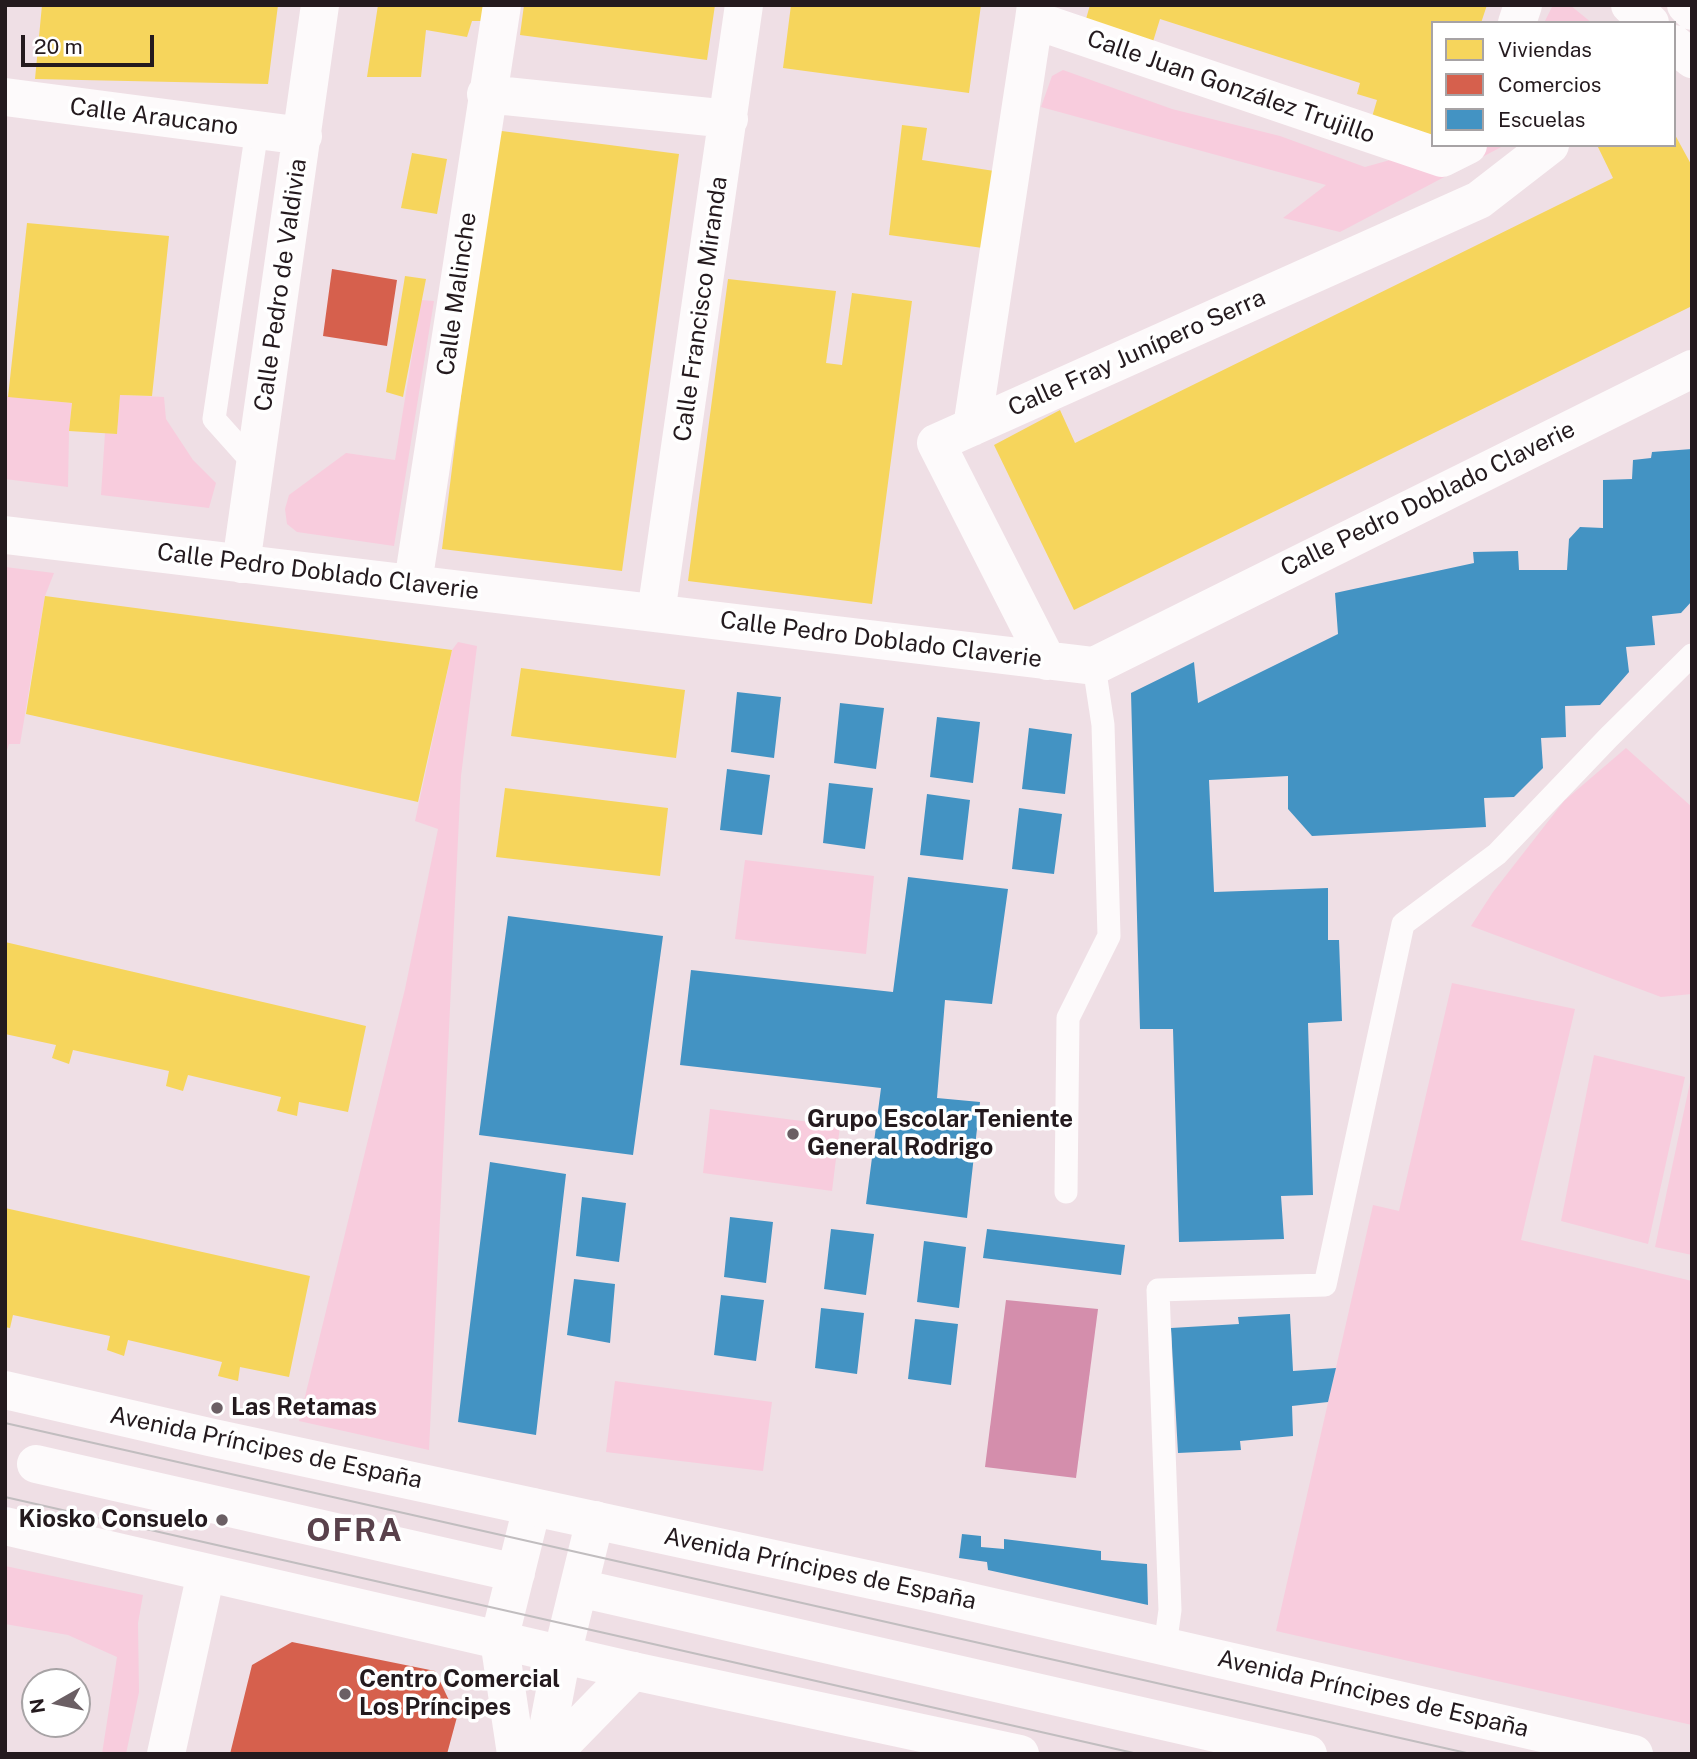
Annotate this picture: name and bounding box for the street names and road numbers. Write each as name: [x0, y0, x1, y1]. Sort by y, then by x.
street label: Calle Juan González Trujillo: [1083, 24, 1379, 150]
street label: Calle Araucano: [68, 92, 240, 142]
street label: Calle Pedro de Valdivia: [249, 157, 313, 413]
street label: Calle Francisco Miranda: [668, 175, 734, 443]
street label: Calle Malinche: [431, 211, 483, 377]
street label: Calle Fray Junípero Serra: [1004, 283, 1270, 423]
street label: Calle Pedro Doblado Claverie: [1276, 415, 1580, 583]
street label: Calle Pedro Doblado Claverie: [155, 538, 481, 606]
street label: Calle Pedro Doblado Claverie: [718, 606, 1044, 674]
street label: Avenida Príncipes de España: [107, 1401, 425, 1495]
street label: Avenida Príncipes de España: [661, 1522, 979, 1616]
street label: Avenida Príncipes de España: [1215, 1644, 1531, 1744]

